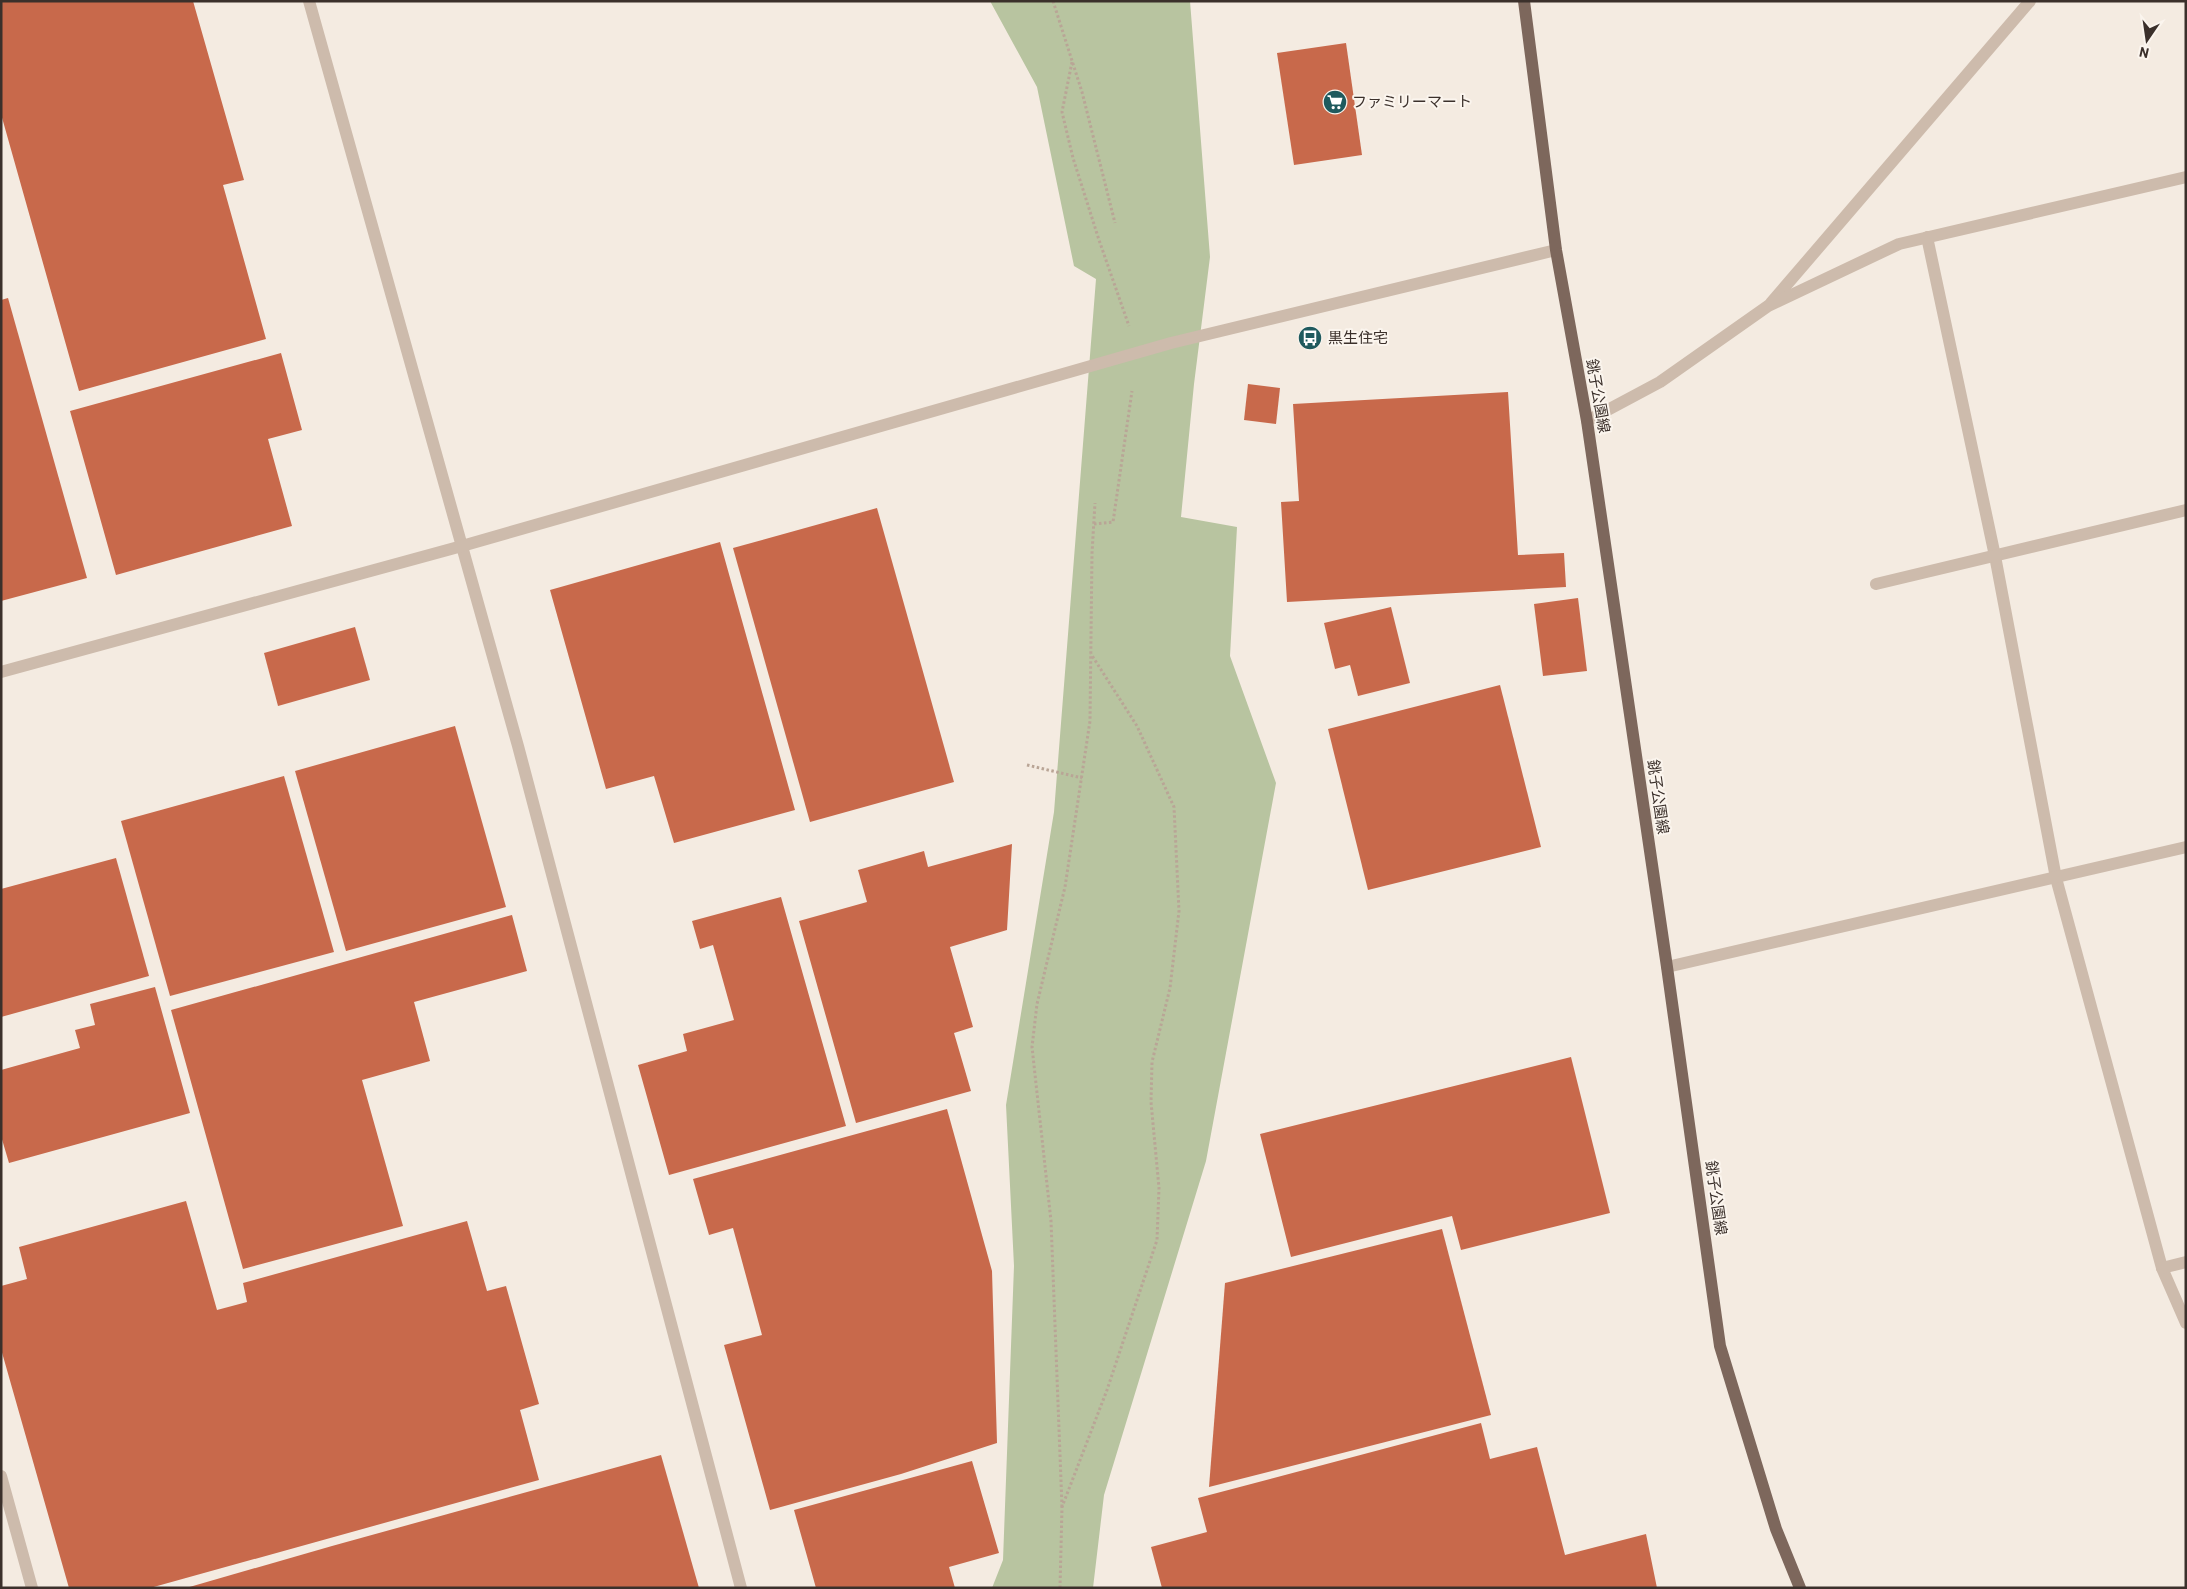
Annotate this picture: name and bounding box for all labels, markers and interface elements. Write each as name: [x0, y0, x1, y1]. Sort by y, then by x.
north arrow: [2122, 15, 2172, 65]
text: N: [2138, 44, 2150, 62]
supermarket icon: ファミリーマート: [1322, 89, 1348, 115]
place label: ファミリーマート: [1352, 92, 1472, 110]
bus stop icon: 黒生住宅: [1297, 325, 1323, 351]
place label: 黒生住宅: [1328, 328, 1388, 346]
street label: 銚子公園線: [1584, 357, 1614, 434]
street label: 銚子公園線: [1645, 758, 1673, 835]
street label: 銚子公園線: [1703, 1159, 1731, 1236]

